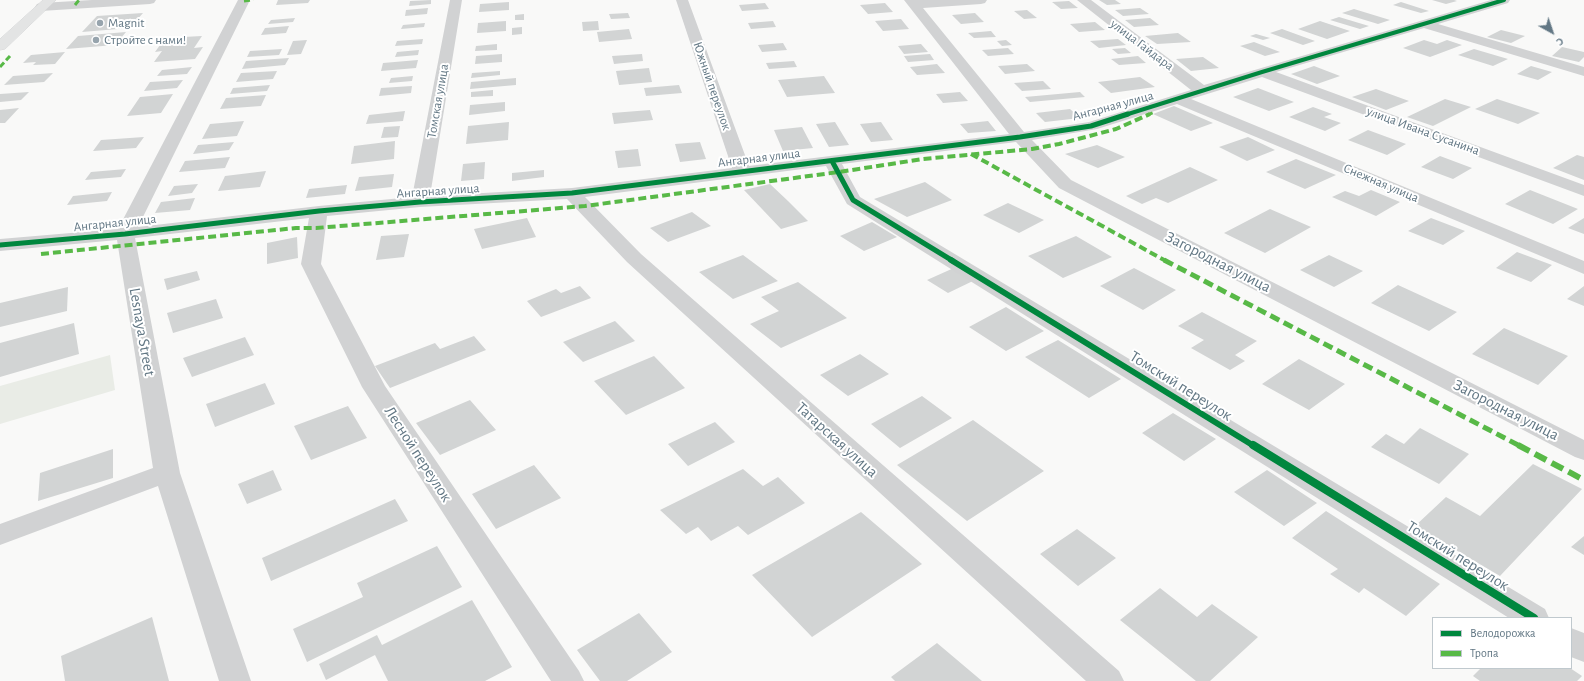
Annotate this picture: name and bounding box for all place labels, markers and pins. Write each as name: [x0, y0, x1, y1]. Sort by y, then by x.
place label: Magnit: [108, 15, 144, 31]
marker: Magnit: [95, 18, 105, 28]
place label: Стройте с нами!: [104, 32, 186, 48]
marker: Стройте с нами!: [91, 35, 101, 45]

